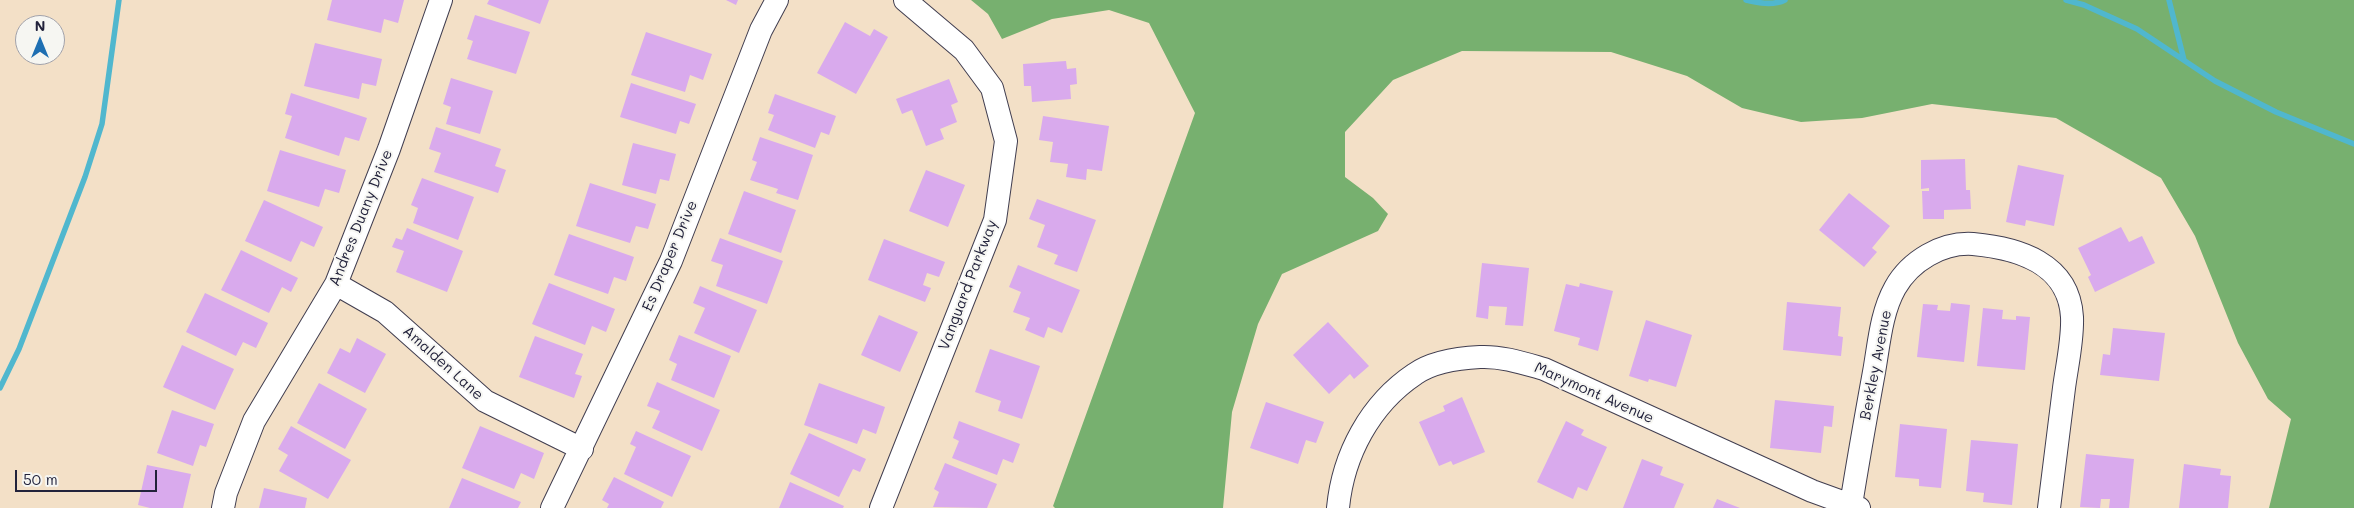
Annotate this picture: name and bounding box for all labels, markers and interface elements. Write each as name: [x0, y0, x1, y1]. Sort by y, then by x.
north arrow: [15, 15, 65, 65]
text: N: [35, 16, 45, 35]
street label: Andres Duany Drive: [325, 147, 397, 289]
street label: Es Draper Drive: [639, 198, 701, 314]
street label: Vanguard Parkway: [935, 217, 1001, 353]
street label: Berkley Avenue: [1857, 308, 1895, 422]
street label: Amalden Lane: [399, 322, 487, 404]
street label: Marymont Avenue: [1531, 359, 1657, 427]
scale bar: [18, 460, 160, 492]
text: 50 m: [23, 469, 58, 489]

